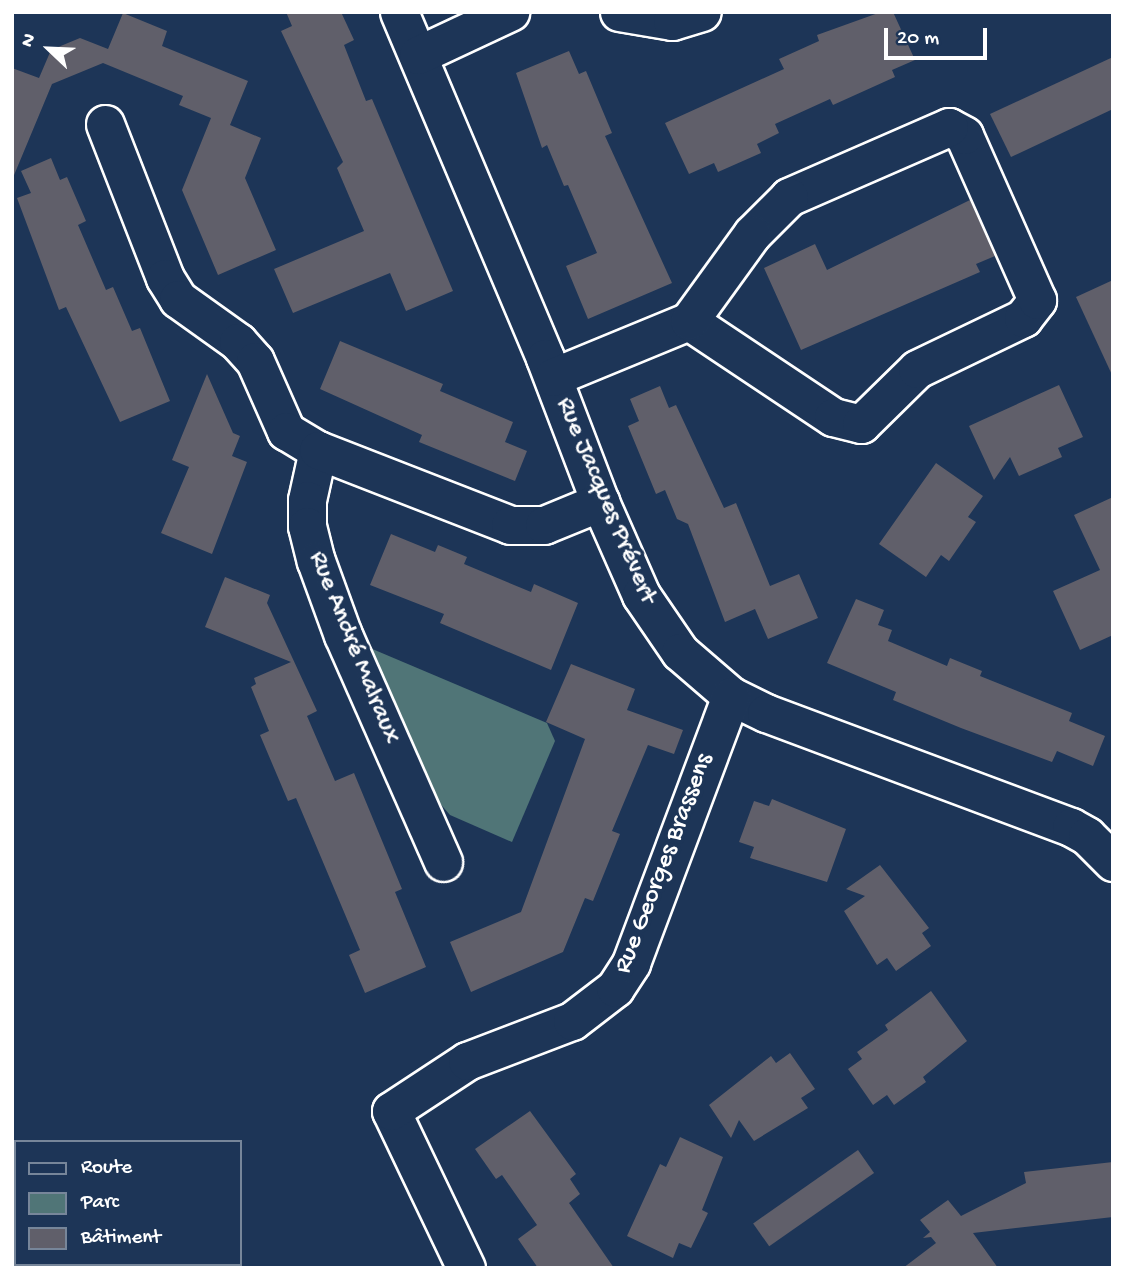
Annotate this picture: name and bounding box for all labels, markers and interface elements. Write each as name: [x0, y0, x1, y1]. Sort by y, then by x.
north arrow: [14, 14, 84, 84]
scale bar: [887, 14, 990, 58]
text: 20 m: [897, 27, 939, 52]
text: N: [16, 30, 42, 51]
street label: Rue Jacques Prévert: [547, 393, 663, 609]
street label: Rue André Malraux: [300, 547, 406, 749]
street label: Rue Georges Brassens: [609, 750, 721, 978]
legend: [14, 1140, 242, 1266]
text: Route: [81, 1156, 132, 1181]
text: Parc: [81, 1191, 119, 1216]
text: Bâtiment: [81, 1226, 161, 1251]

